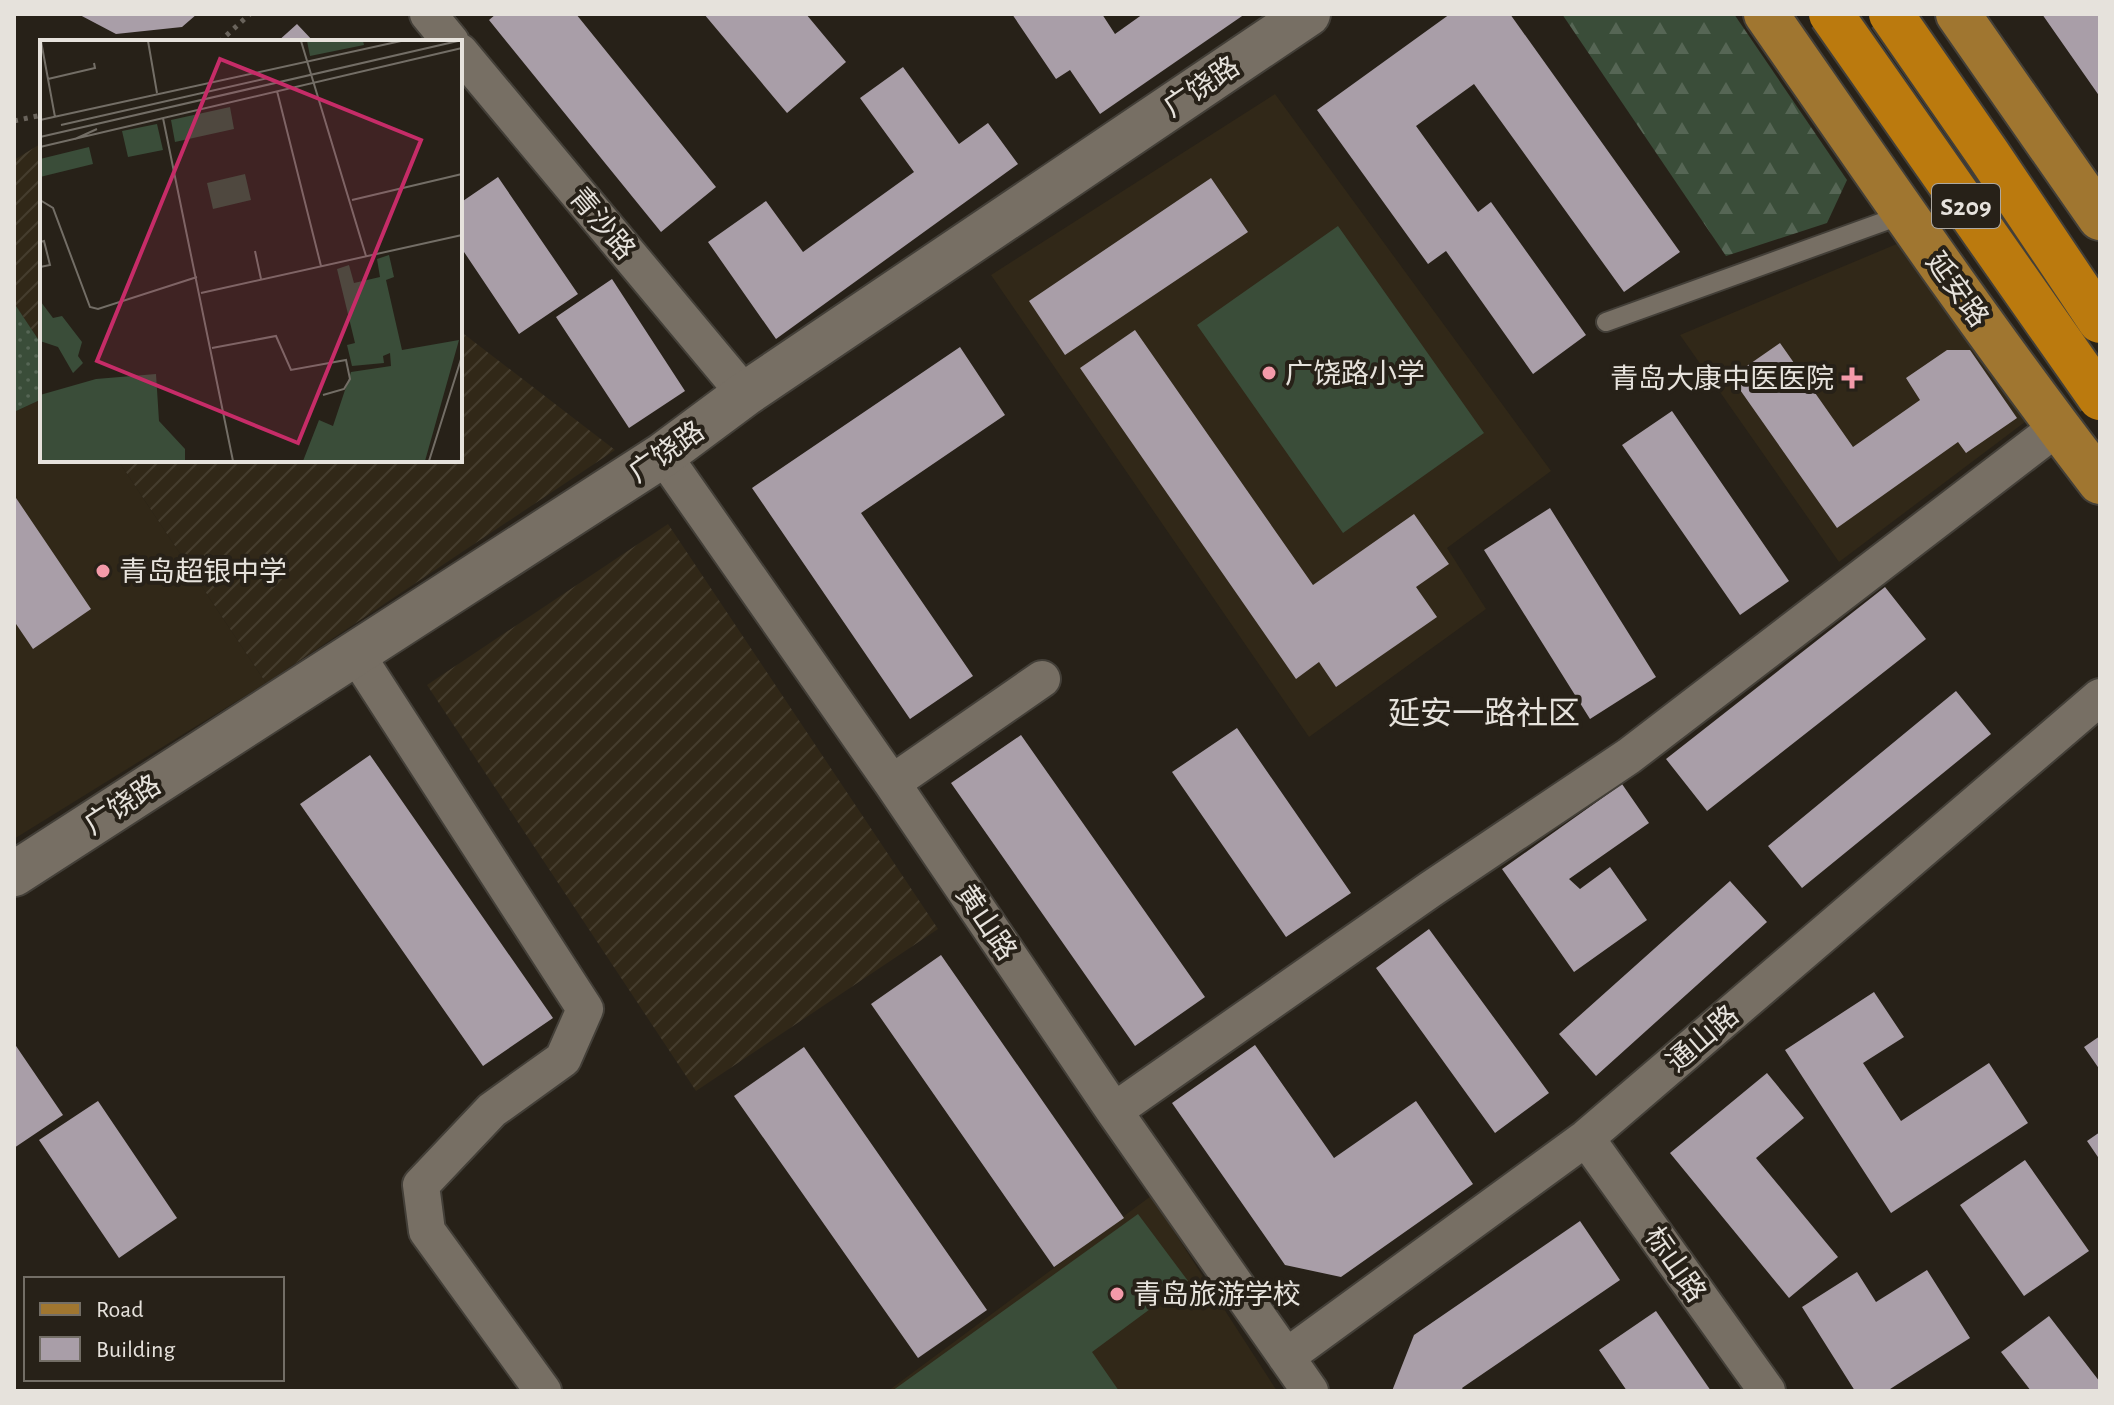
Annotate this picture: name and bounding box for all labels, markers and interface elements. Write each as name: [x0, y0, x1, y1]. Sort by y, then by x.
inset map: [40, 40, 462, 462]
street label: 广饶路: [1158, 51, 1245, 123]
street label: 青沙路: [564, 182, 641, 265]
road number: S209: [1932, 184, 2000, 228]
street label: 延安路: [1920, 247, 1994, 332]
place label: 广饶路小学: [1285, 359, 1425, 389]
marker: 广饶路小学: [1260, 364, 1278, 382]
place label: 青岛大康中医医院: [1610, 364, 1834, 394]
marker: 青岛大康中医医院: [1841, 367, 1863, 389]
street label: 广饶路: [624, 415, 710, 488]
place label: 青岛超银中学: [119, 557, 287, 587]
marker: 青岛超银中学: [94, 562, 112, 580]
district label: 延安一路社区: [1388, 696, 1580, 730]
street label: 广饶路: [79, 769, 166, 840]
street label: 黄山路: [950, 879, 1022, 966]
street label: 通山路: [1661, 1000, 1744, 1078]
street label: 标山路: [1639, 1222, 1712, 1308]
legend: [24, 1277, 284, 1381]
place label: 青岛旅游学校: [1133, 1280, 1301, 1310]
marker: 青岛旅游学校: [1108, 1285, 1126, 1303]
text: Road: [96, 1298, 144, 1322]
text: Building: [96, 1338, 175, 1362]

